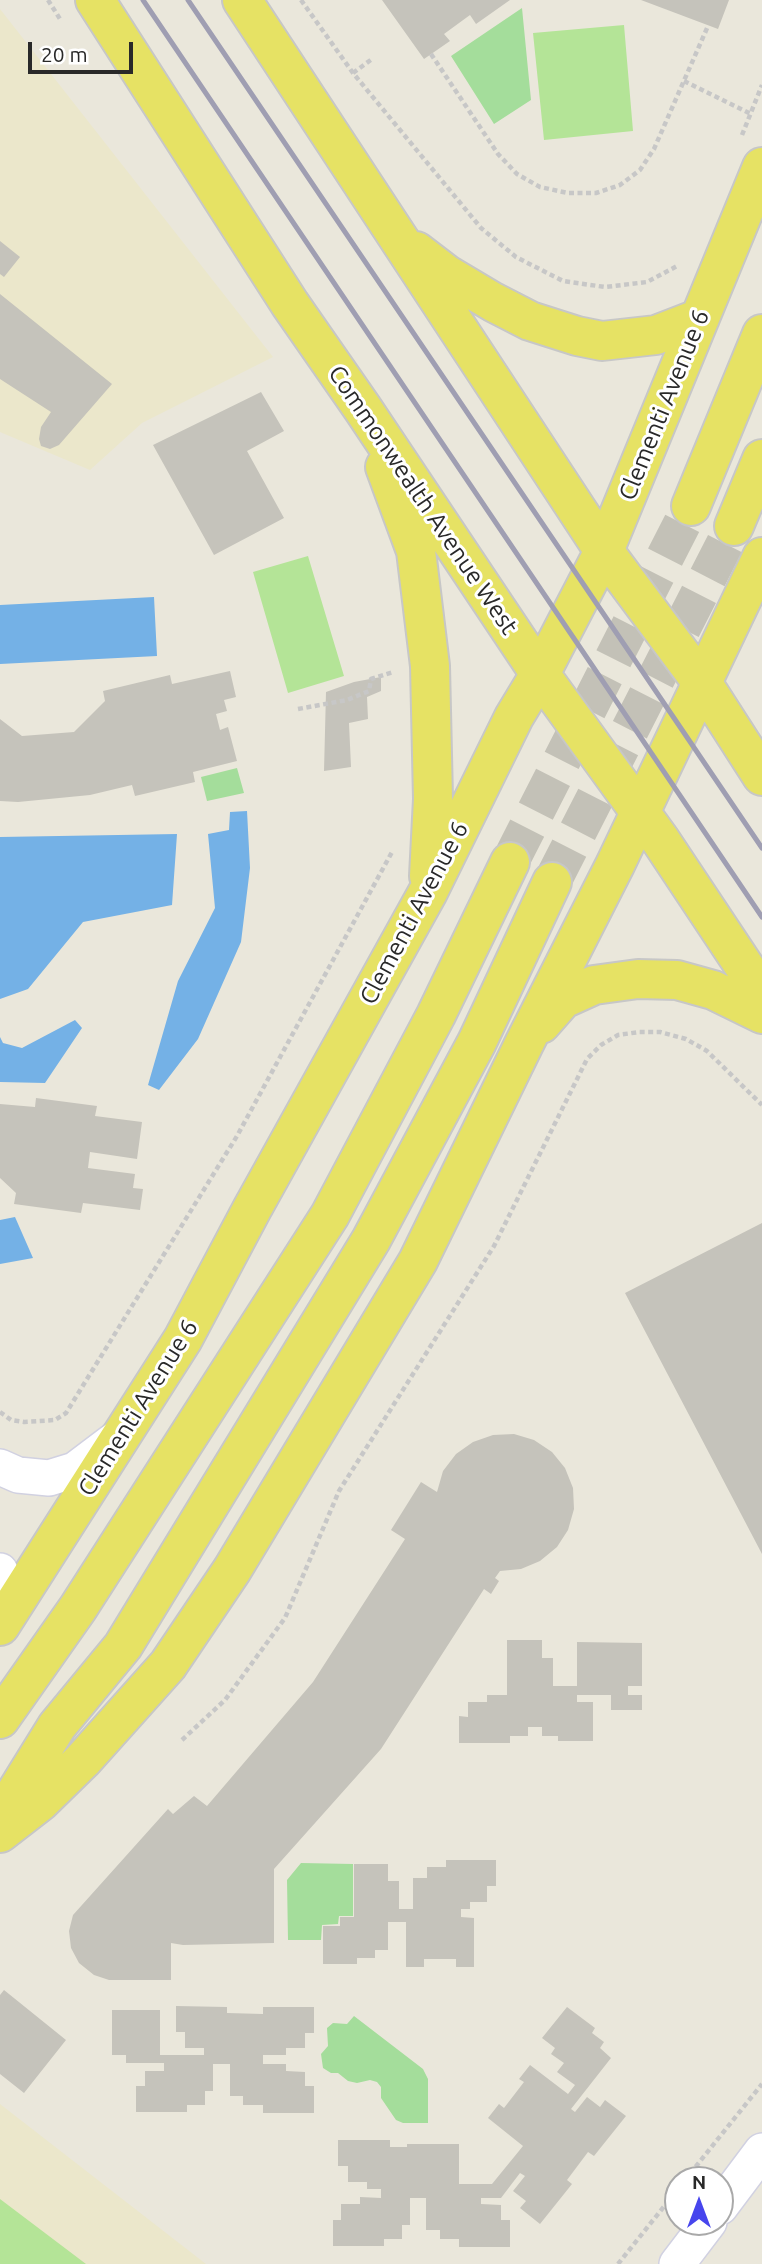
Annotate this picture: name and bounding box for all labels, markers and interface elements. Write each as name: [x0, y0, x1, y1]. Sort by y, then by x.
scale bar: [32, 28, 136, 72]
text: 20 m: [41, 42, 88, 66]
street label: Clementi Avenue 6: [613, 306, 715, 504]
street label: Commonwealth Avenue West: [322, 360, 524, 640]
street label: Clementi Avenue 6: [354, 817, 474, 1009]
street label: Clementi Avenue 6: [72, 1314, 204, 1502]
north arrow: [664, 2166, 734, 2236]
text: N: [692, 2171, 706, 2193]

